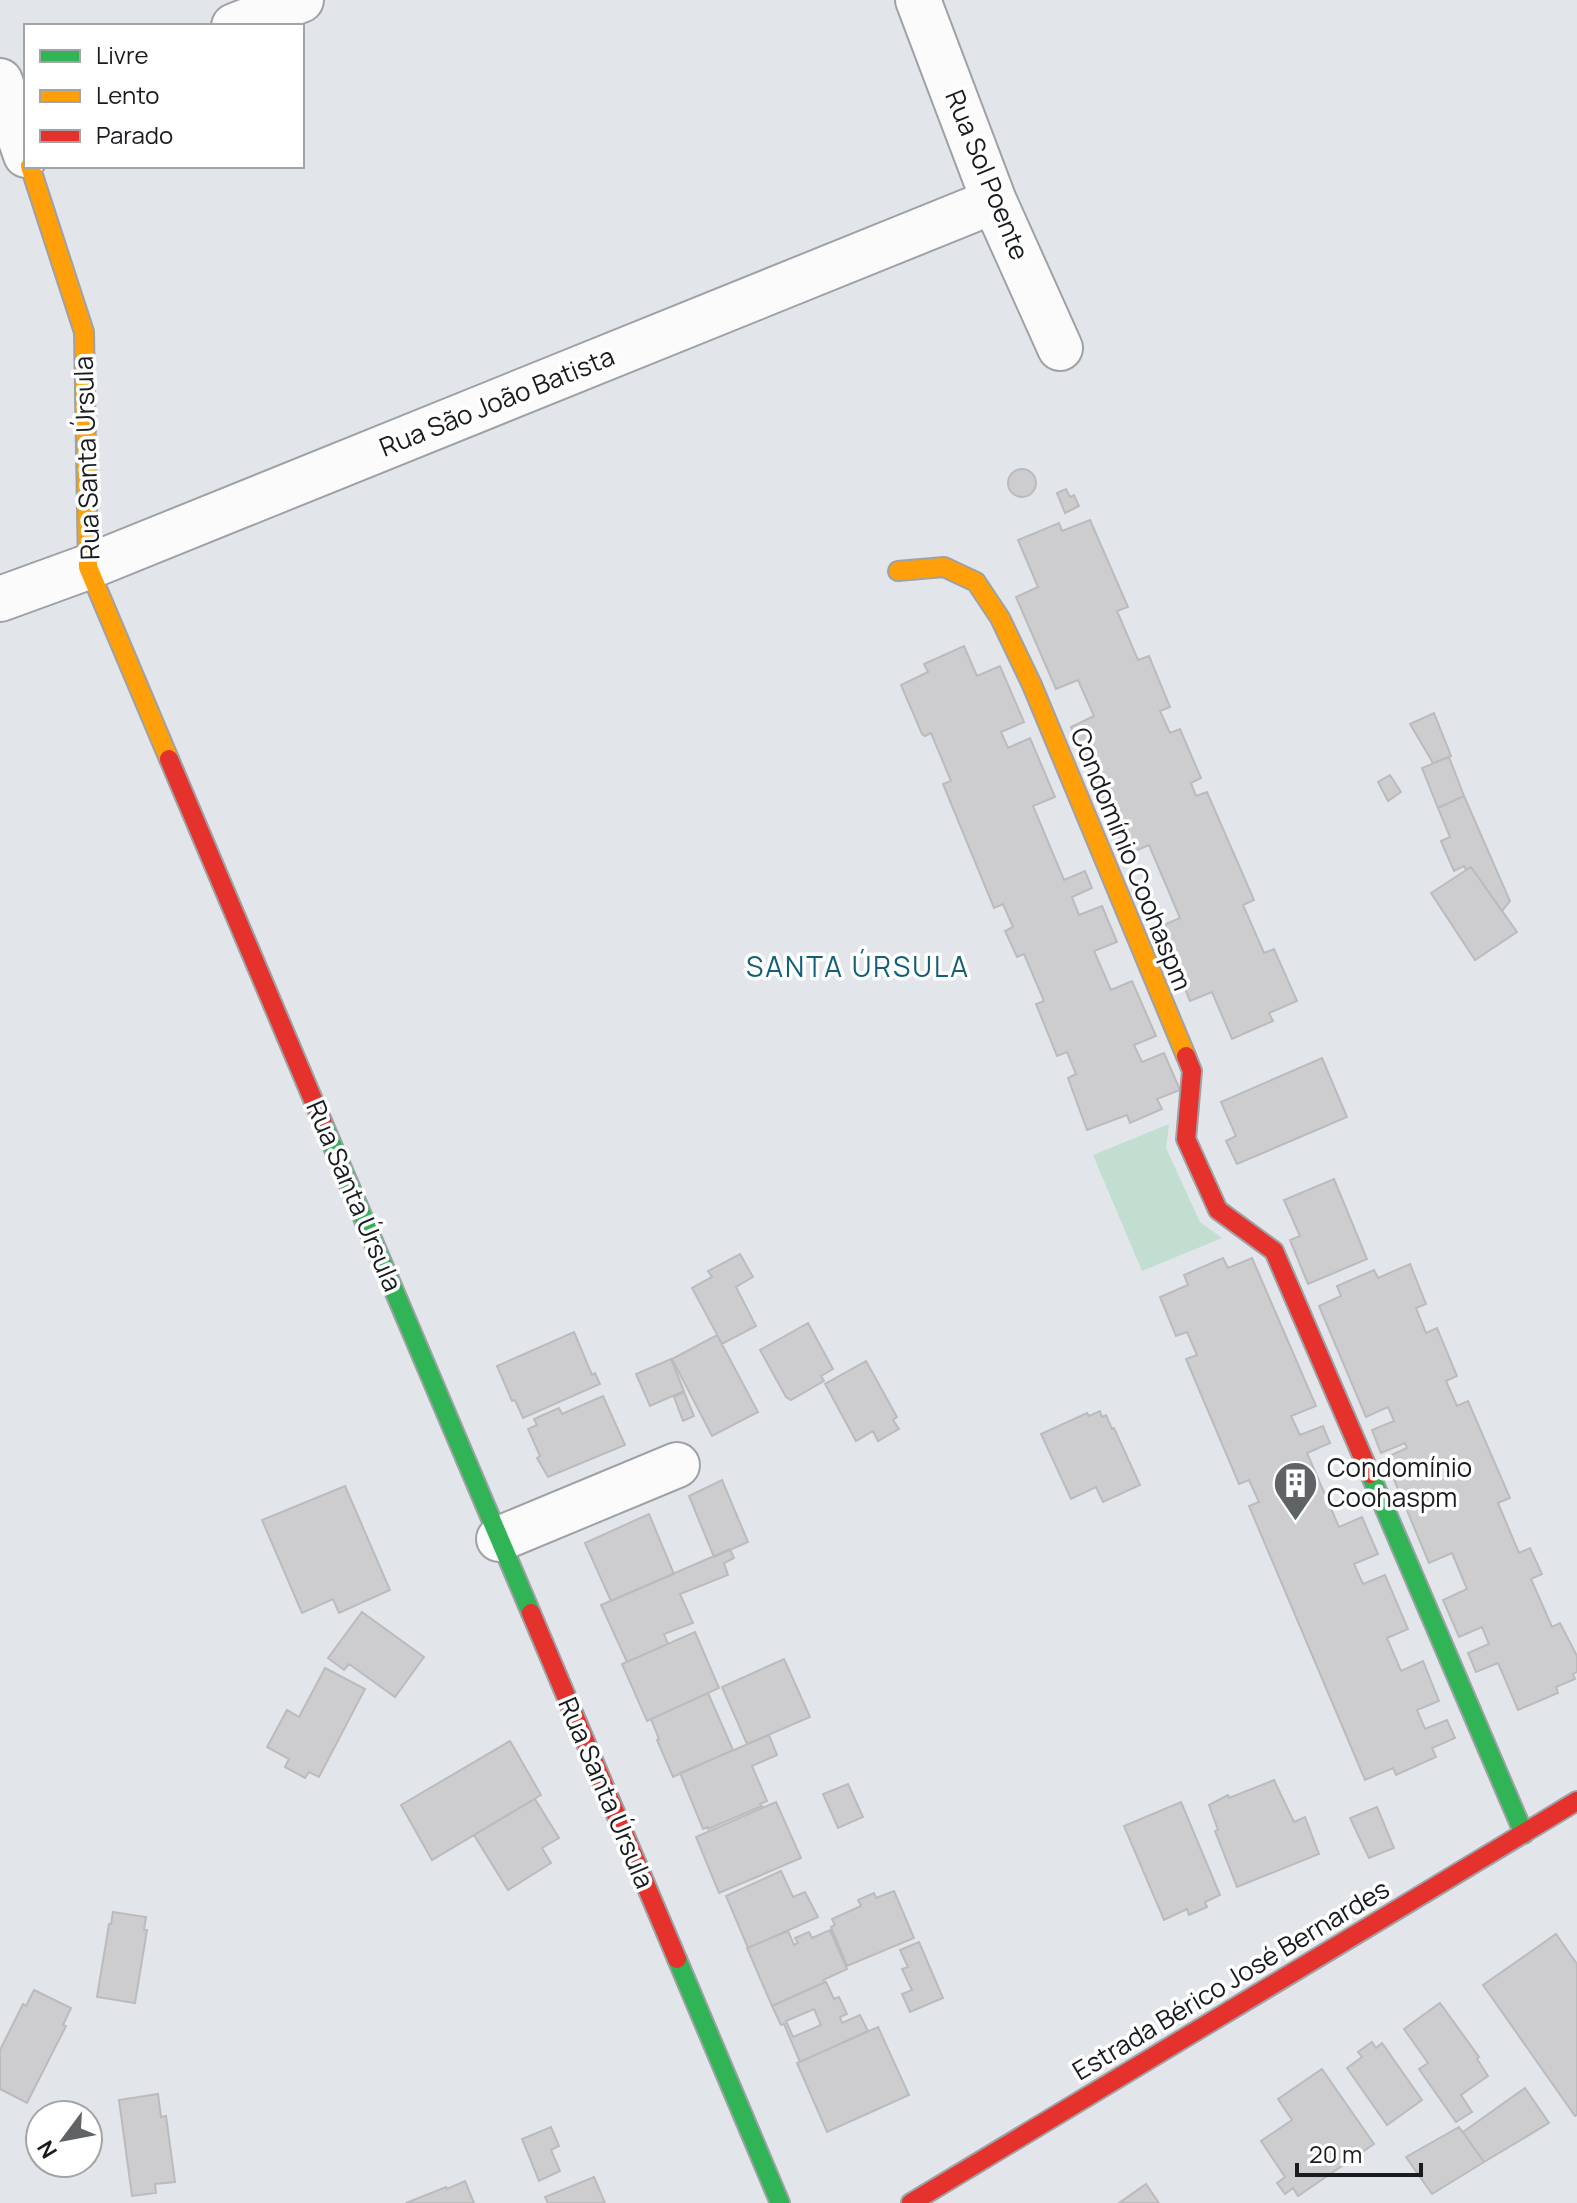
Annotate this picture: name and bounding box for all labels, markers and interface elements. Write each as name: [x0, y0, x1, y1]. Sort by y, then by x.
legend: [24, 24, 304, 168]
text: Livre: [96, 38, 149, 71]
text: Lento: [96, 78, 160, 111]
street label: Rua Sol Poente: [937, 84, 1038, 265]
text: Parado: [96, 118, 173, 151]
street label: Rua São João Batista: [374, 337, 619, 465]
street label: Rua Santa Úrsula: [64, 355, 108, 561]
street label: Condomínio Coohaspm: [1063, 722, 1201, 995]
district label: SANTA ÚRSULA: [746, 947, 970, 985]
street label: Rua Santa Úrsula: [298, 1095, 411, 1297]
place label: Condomínio Coohaspm: [1327, 1449, 1472, 1515]
building icon: Condomínio Coohaspm: [1272, 1459, 1320, 1522]
street label: Rua Santa Úrsula: [550, 1692, 663, 1894]
street label: Estrada Bérico José Bernardes: [1065, 1870, 1396, 2088]
north arrow: [24, 2099, 104, 2179]
scale bar: [1297, 2127, 1421, 2177]
text: N: [30, 2135, 64, 2164]
text: 20 m: [1309, 2137, 1362, 2170]

